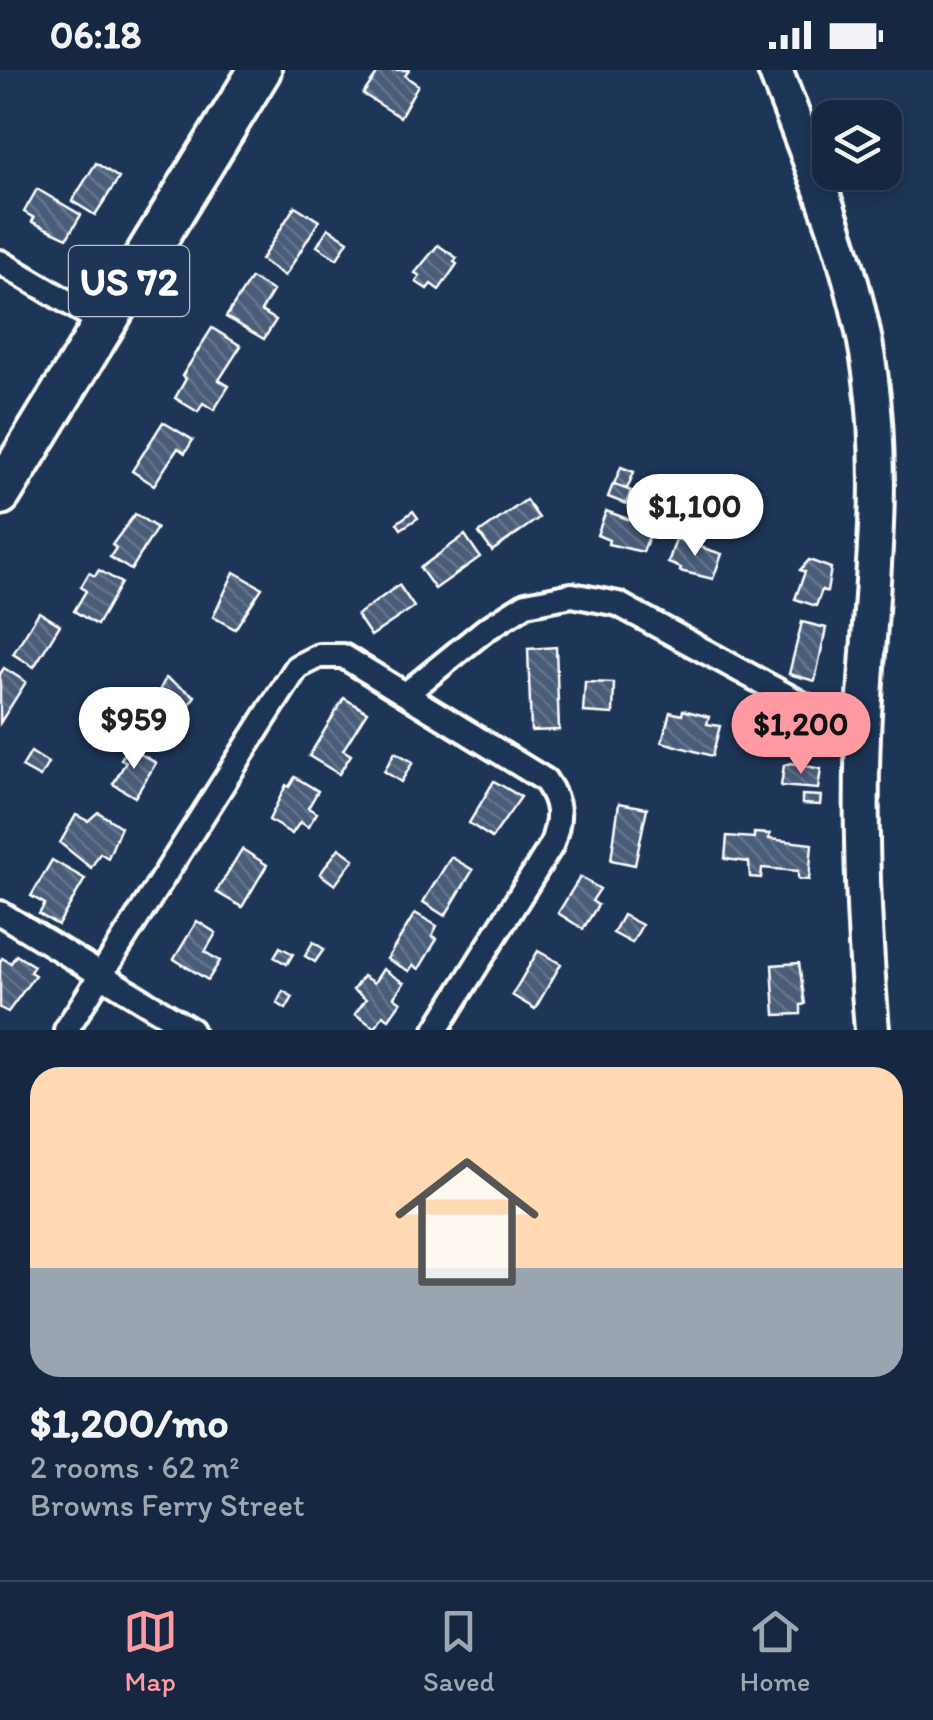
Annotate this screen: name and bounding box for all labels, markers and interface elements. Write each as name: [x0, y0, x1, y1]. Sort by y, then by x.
text: 06:18: [50, 12, 141, 58]
map controls: [812, 100, 902, 190]
button: layers: [812, 100, 902, 190]
road number: US 72: [69, 246, 189, 316]
pin: $1,100: [614, 474, 776, 559]
text: $1,100: [649, 487, 741, 525]
pin: $959: [75, 687, 193, 772]
pin: $1,200: [720, 692, 882, 777]
text: $959: [101, 700, 167, 738]
text: $1,200: [754, 705, 848, 743]
icon: home: [377, 1132, 557, 1312]
text: $1,200/mo: [30, 1397, 229, 1448]
text: 2 rooms · 62 m²: [30, 1448, 239, 1486]
text: Browns Ferry Street: [30, 1486, 305, 1524]
tab: Map: [123, 1604, 178, 1698]
tab: Saved: [423, 1604, 494, 1698]
tab: Home: [740, 1604, 810, 1698]

